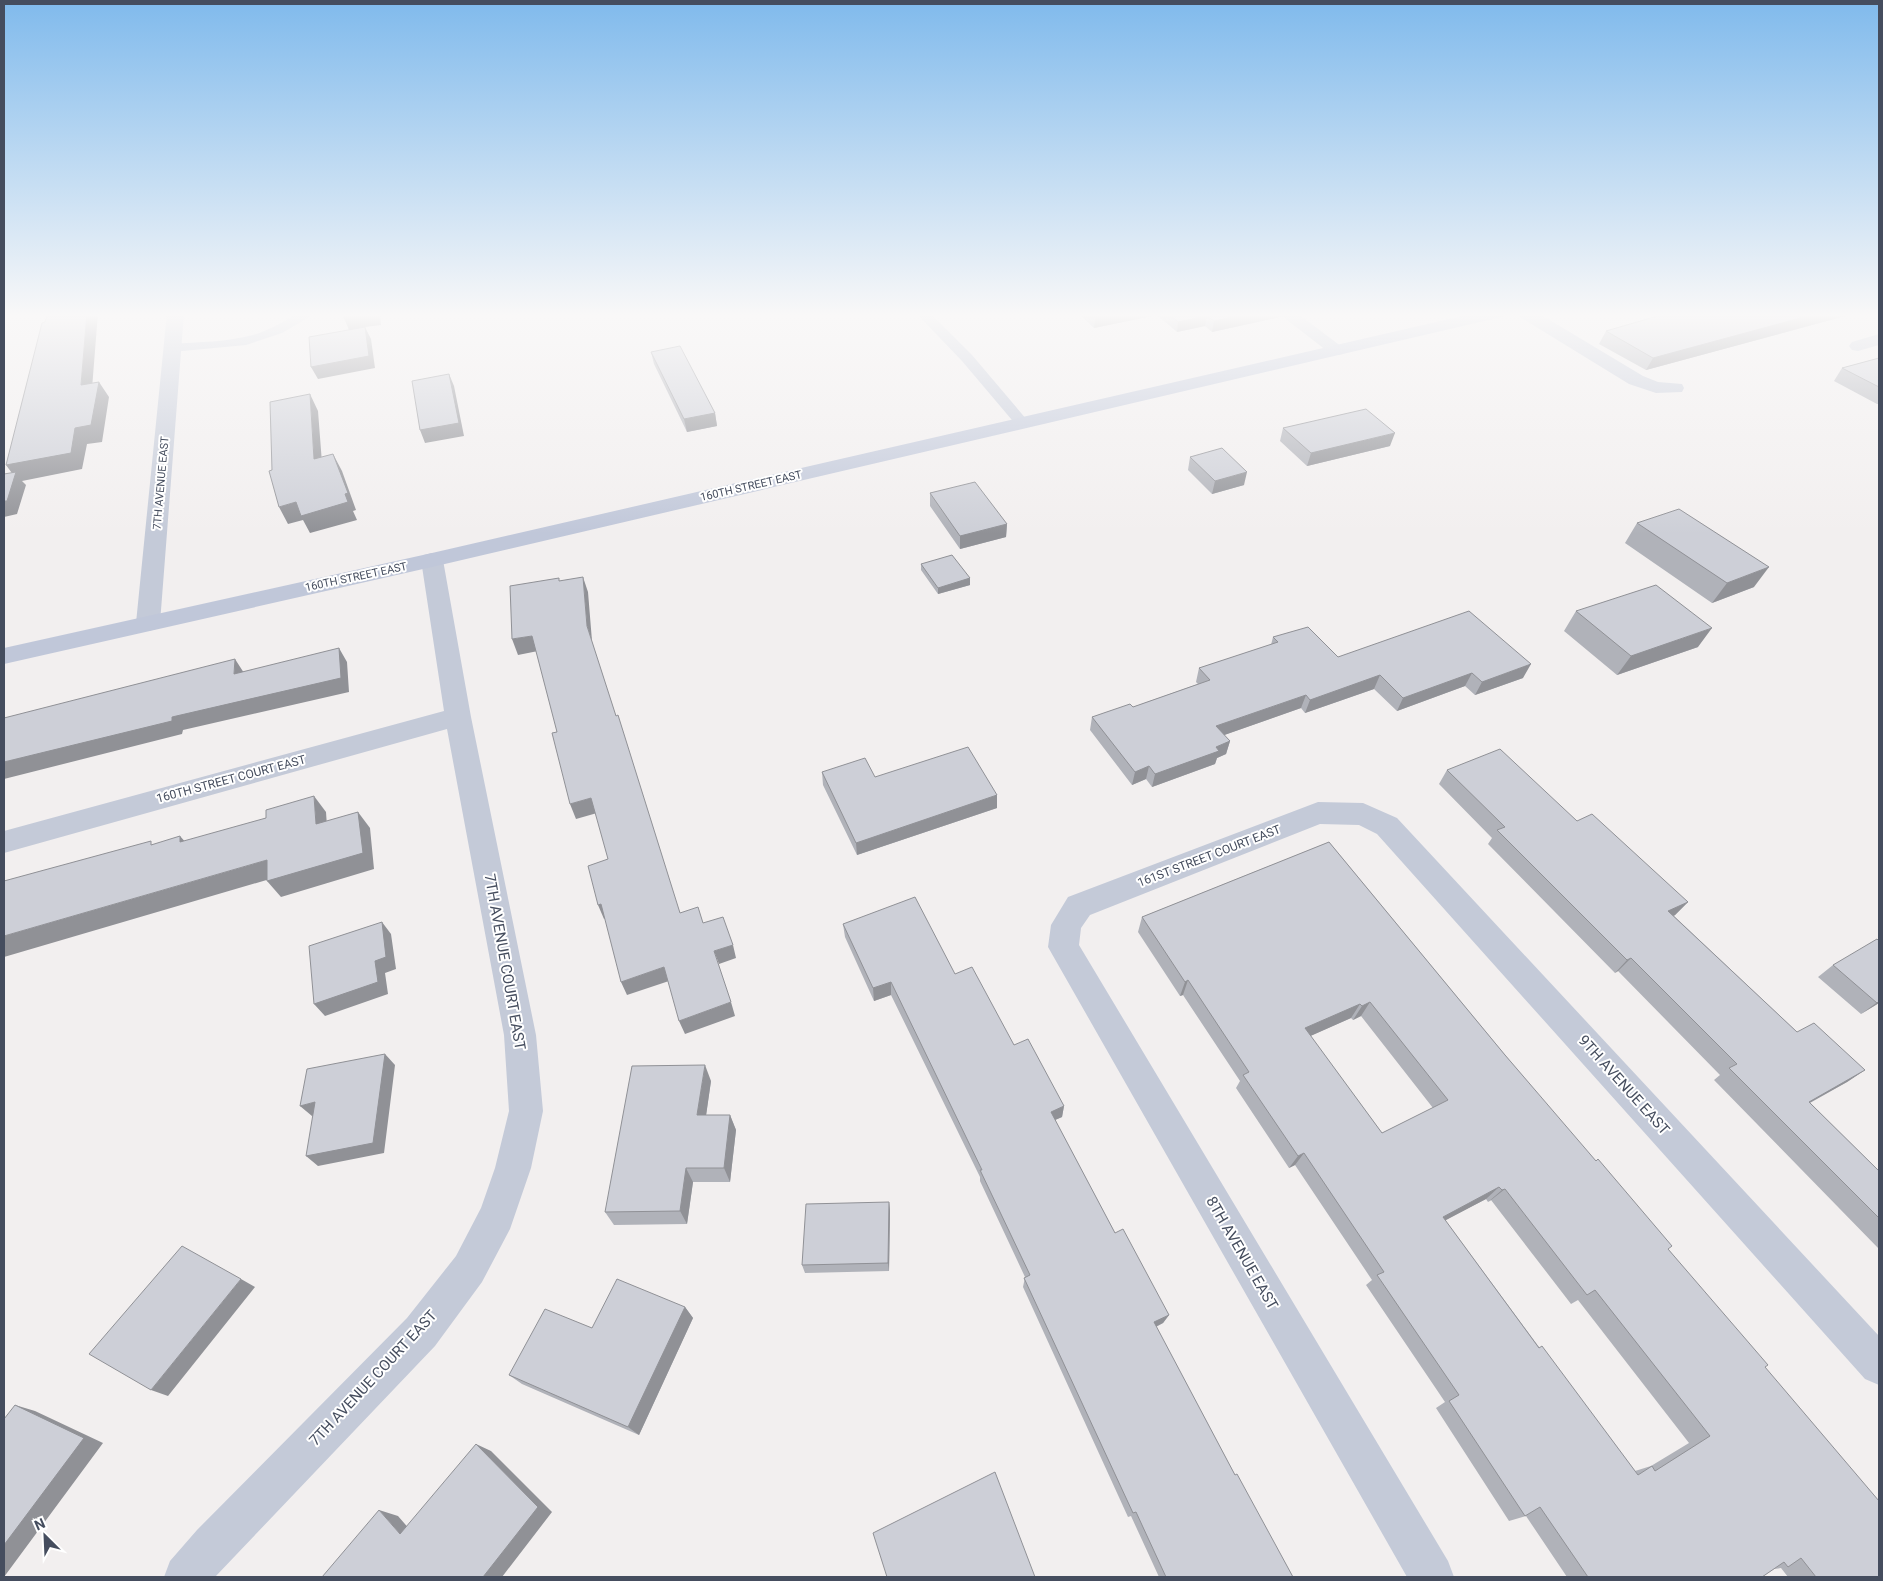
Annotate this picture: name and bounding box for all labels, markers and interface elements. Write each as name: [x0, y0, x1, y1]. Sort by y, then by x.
street label: 7TH AVENUE EAST: [150, 435, 172, 530]
street label: 160TH STREET EAST: [699, 468, 803, 504]
street label: 160TH STREET EAST: [304, 560, 409, 594]
street label: 160TH STREET COURT EAST: [155, 752, 307, 806]
street label: 161ST STREET COURT EAST: [1135, 822, 1283, 890]
street label: 7TH AVENUE COURT EAST: [481, 872, 529, 1052]
street label: 9TH AVENUE EAST: [1575, 1031, 1673, 1139]
street label: 8TH AVENUE EAST: [1202, 1193, 1282, 1313]
street label: 7TH AVENUE COURT EAST: [305, 1306, 441, 1449]
north arrow: [20, 1511, 70, 1561]
text: N: [32, 1515, 47, 1533]

